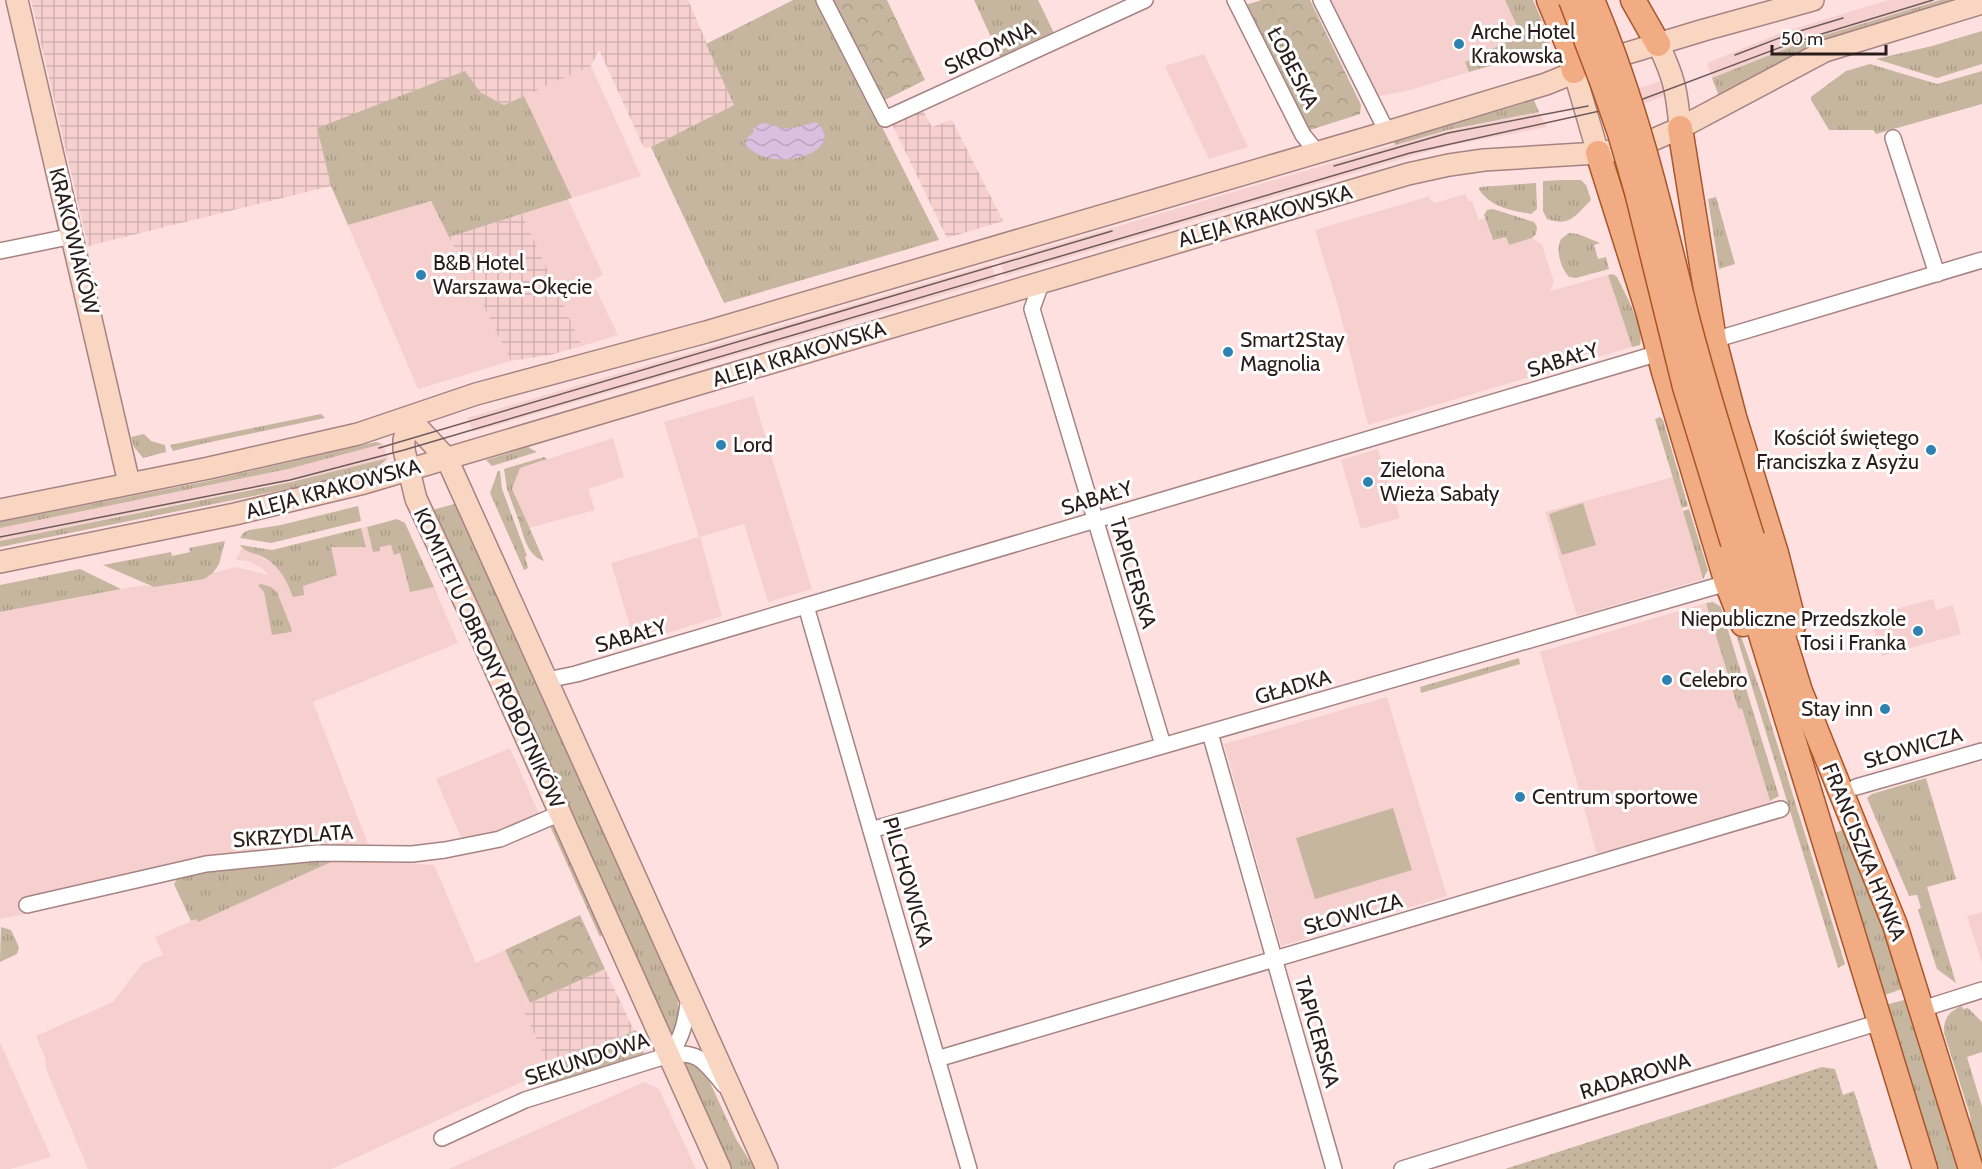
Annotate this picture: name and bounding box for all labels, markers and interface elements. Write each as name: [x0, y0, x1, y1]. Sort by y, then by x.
street label: SKROMNA: [940, 16, 1039, 79]
scale bar: [1772, 18, 1886, 56]
place label: Arche Hotel Krakowska: [1471, 19, 1575, 68]
street label: ŁOBESKA: [1262, 23, 1325, 113]
text: 50 m: [1781, 28, 1823, 50]
marker: Arche Hotel Krakowska: [1452, 37, 1466, 51]
street label: KRAKOWIAKÓW: [44, 165, 105, 317]
street label: ALEJA KRAKOWSKA: [1175, 179, 1355, 252]
place label: B&B Hotel Warszawa-Okęcie: [433, 250, 592, 299]
marker: B&B Hotel Warszawa-Okęcie: [414, 268, 428, 282]
street label: ALEJA KRAKOWSKA: [709, 315, 889, 392]
place label: Smart2Stay Magnolia: [1240, 327, 1345, 376]
street label: SABAŁY: [1524, 337, 1603, 382]
marker: Smart2Stay Magnolia: [1221, 345, 1235, 359]
place label: Kościół świętego Franciszka z Asyżu: [1756, 425, 1919, 474]
place label: Lord: [733, 432, 773, 457]
marker: Lord: [714, 438, 728, 452]
marker: Kościół świętego Franciszka z Asyżu: [1924, 443, 1938, 457]
street label: ALEJA KRAKOWSKA: [243, 453, 423, 524]
place label: Zielona Wieża Sabały: [1380, 457, 1500, 506]
street label: SABAŁY: [1058, 475, 1137, 520]
marker: Zielona Wieża Sabały: [1361, 475, 1375, 489]
street label: KOMITETU OBRONY ROBOTNIKÓW: [409, 504, 570, 812]
street label: TAPICERSKA: [1105, 514, 1162, 631]
place label: Niepubliczne Przedszkole Tosi i Franka: [1681, 606, 1906, 655]
street label: SABAŁY: [592, 613, 670, 658]
marker: Niepubliczne Przedszkole Tosi i Franka: [1911, 624, 1925, 638]
street label: GŁADKA: [1252, 664, 1334, 709]
place label: Celebro: [1679, 667, 1748, 692]
marker: Celebro: [1660, 673, 1674, 687]
place label: Stay inn: [1801, 696, 1873, 721]
marker: Stay inn: [1878, 702, 1892, 716]
street label: SŁOWICZA: [1861, 722, 1965, 774]
street label: FRANCISZKA HYNKA: [1817, 759, 1912, 944]
place label: Centrum sportowe: [1532, 784, 1698, 809]
marker: Centrum sportowe: [1513, 790, 1527, 804]
street label: PILCHOWICKA: [878, 814, 939, 950]
street label: SKRZYDLATA: [232, 819, 354, 852]
street label: SŁOWICZA: [1301, 888, 1405, 940]
street label: TAPICERSKA: [1290, 973, 1345, 1090]
street label: SEKUNDOWA: [522, 1027, 652, 1090]
street label: RADAROWA: [1577, 1047, 1693, 1104]

